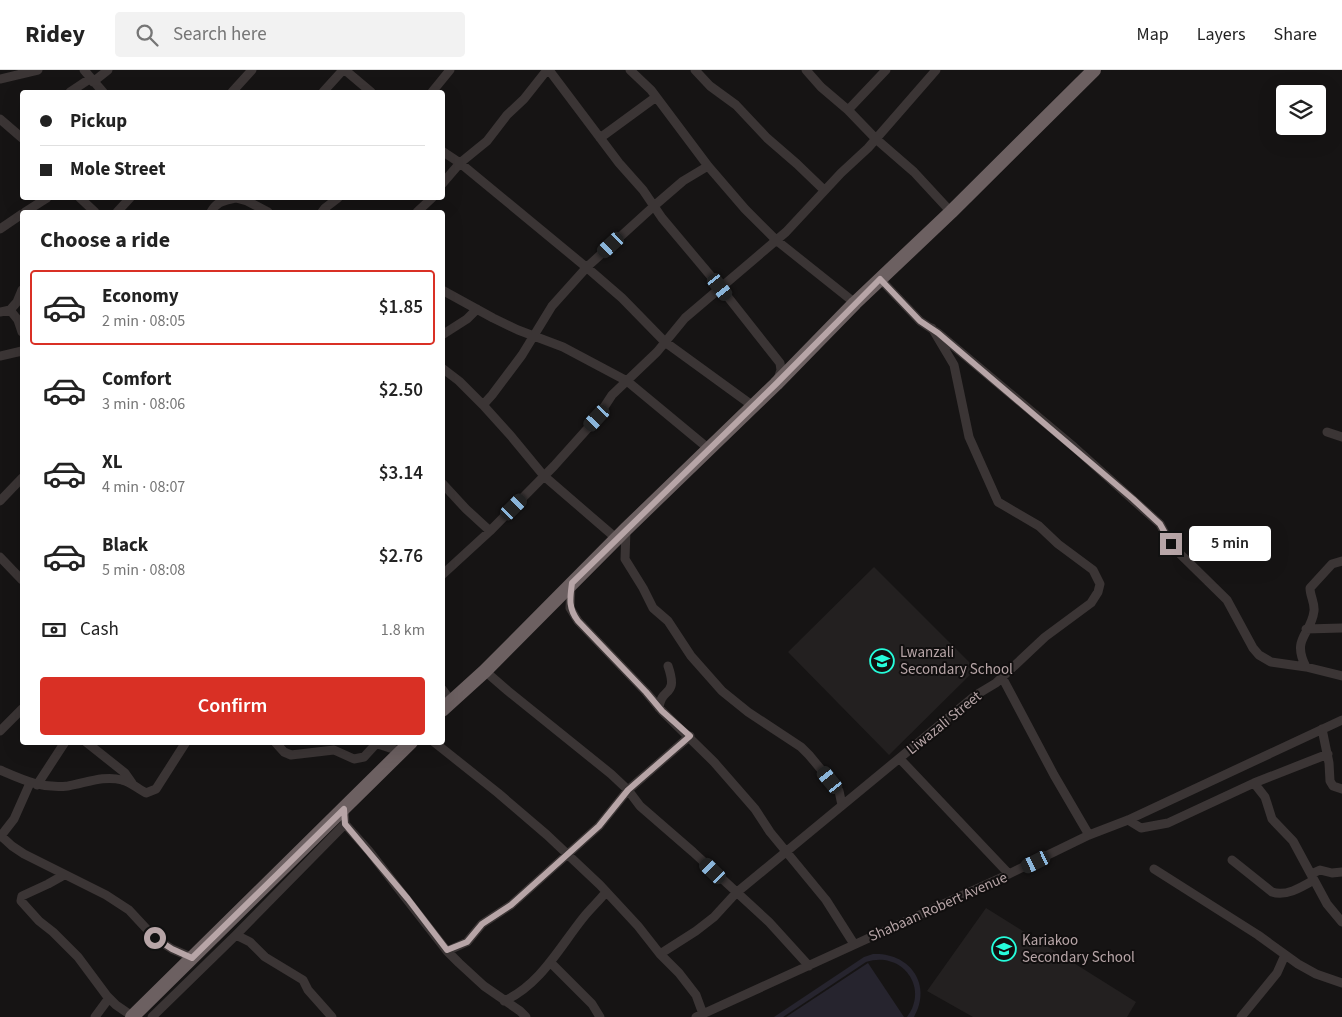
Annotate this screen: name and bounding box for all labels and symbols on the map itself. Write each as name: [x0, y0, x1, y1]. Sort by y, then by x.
car: [594, 229, 627, 261]
car: [704, 271, 735, 303]
car: [581, 402, 612, 434]
car: [498, 491, 529, 523]
callout: 5 min: [1188, 526, 1271, 562]
route end: [1160, 533, 1182, 555]
place label: Lwanzali Secondary School: [900, 642, 1013, 680]
school or university icon: Lwanzali Secondary School: [869, 648, 895, 674]
street label: Liwazali Street: [902, 686, 986, 760]
car: [814, 764, 845, 796]
car: [1019, 849, 1052, 875]
car: [696, 855, 729, 887]
street label: Shabaan Robert Avenue: [865, 867, 1011, 947]
route start: [144, 927, 166, 949]
place label: Kariakoo Secondary School: [1022, 930, 1135, 968]
school or university icon: Kariakoo Secondary School: [991, 936, 1017, 962]

